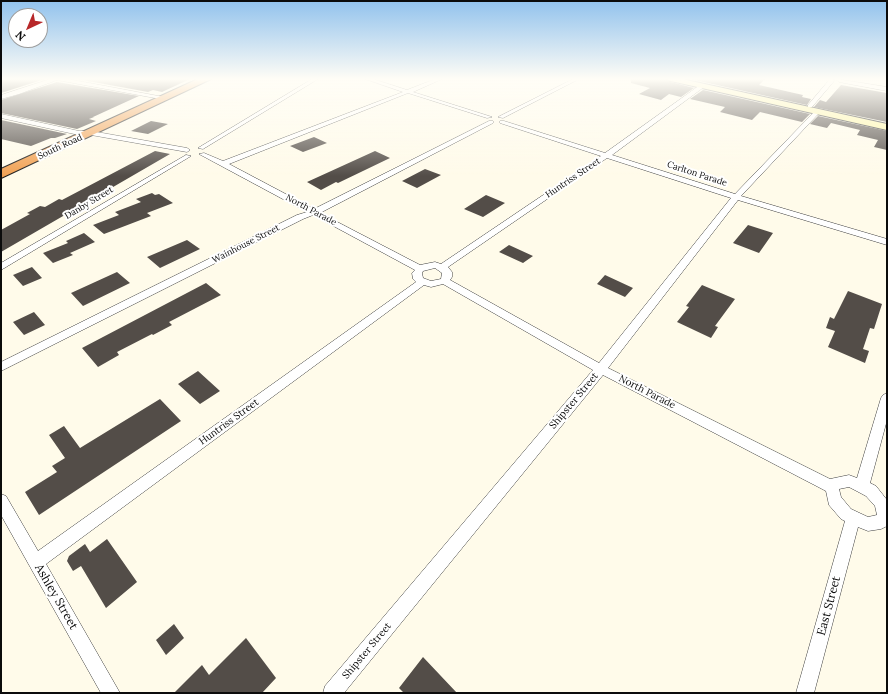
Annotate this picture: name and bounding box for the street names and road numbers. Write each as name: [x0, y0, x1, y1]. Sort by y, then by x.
street label: South Road: [36, 132, 84, 162]
street label: Huntriss Street: [544, 156, 602, 200]
street label: Carlton Parade: [666, 159, 728, 189]
street label: Danby Street: [63, 184, 115, 222]
street label: North Parade: [284, 192, 338, 228]
street label: Wainhouse Street: [210, 222, 282, 266]
street label: Shipster Street: [547, 370, 601, 432]
street label: North Parade: [617, 373, 677, 411]
street label: Huntriss Street: [197, 396, 261, 448]
street label: Ashley Street: [31, 562, 81, 632]
street label: East Street: [814, 575, 844, 637]
street label: Shipster Street: [340, 620, 394, 682]

